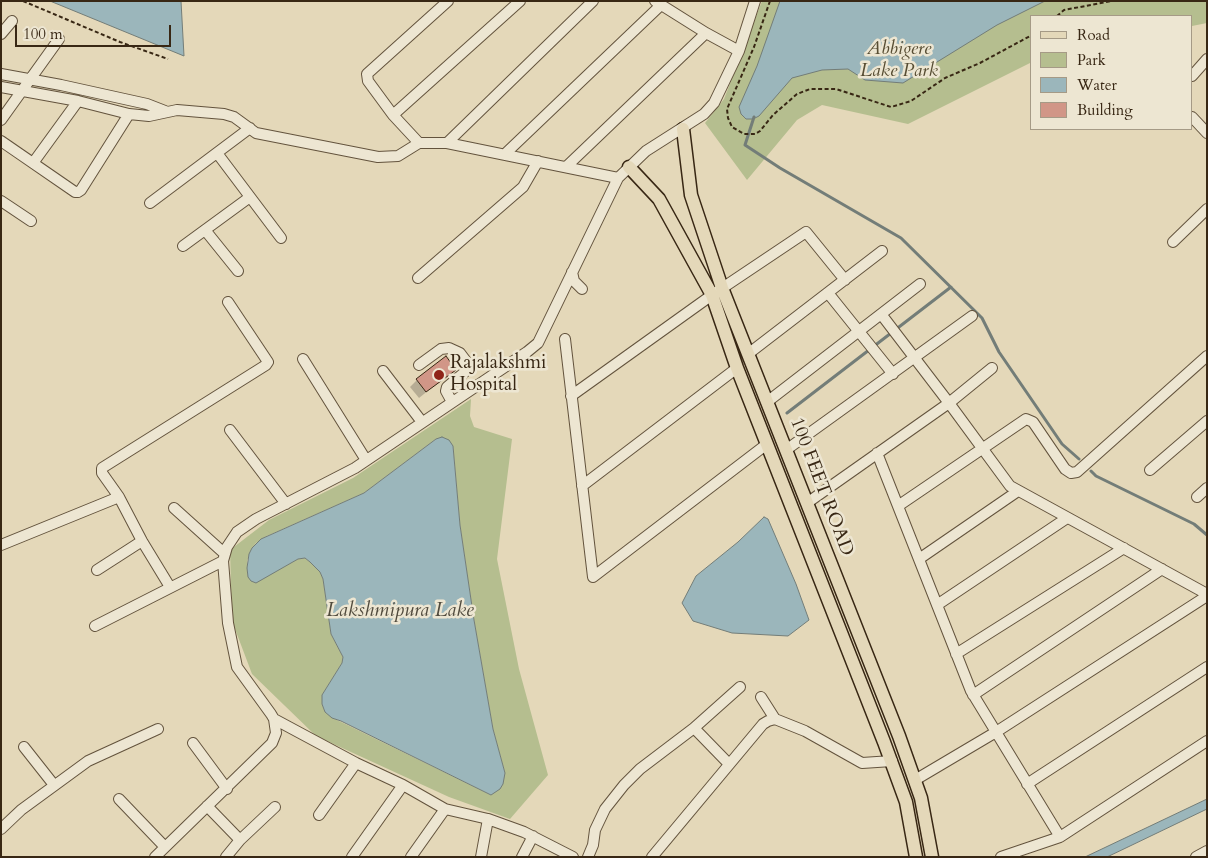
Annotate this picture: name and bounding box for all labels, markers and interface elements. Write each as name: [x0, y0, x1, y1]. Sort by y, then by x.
scale bar: [18, 15, 174, 47]
legend: [1030, 15, 1193, 130]
text: 100 m: [23, 24, 63, 44]
text: Road: [1077, 25, 1110, 45]
park label: Abbigere Lake Park: [860, 39, 938, 83]
text: Park: [1077, 50, 1106, 70]
text: Water: [1077, 75, 1117, 95]
text: Building: [1077, 100, 1133, 120]
place label: Rajalakshmi Hospital: [450, 353, 546, 397]
marker: Rajalakshmi Hospital: [432, 368, 446, 382]
street label: 100 FEET ROAD: [784, 415, 858, 559]
water label: Lakshmipura Lake: [326, 599, 474, 623]

